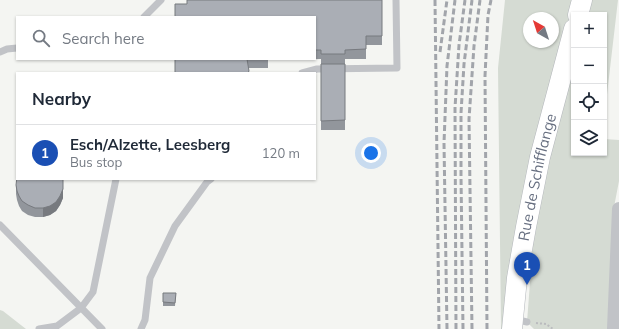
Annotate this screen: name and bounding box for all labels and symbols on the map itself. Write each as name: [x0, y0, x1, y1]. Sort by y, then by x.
north arrow: [523, 12, 559, 48]
street label: Rue de Schifflange: [514, 111, 560, 242]
your location: [361, 143, 381, 163]
pin: 1: [514, 252, 540, 285]

